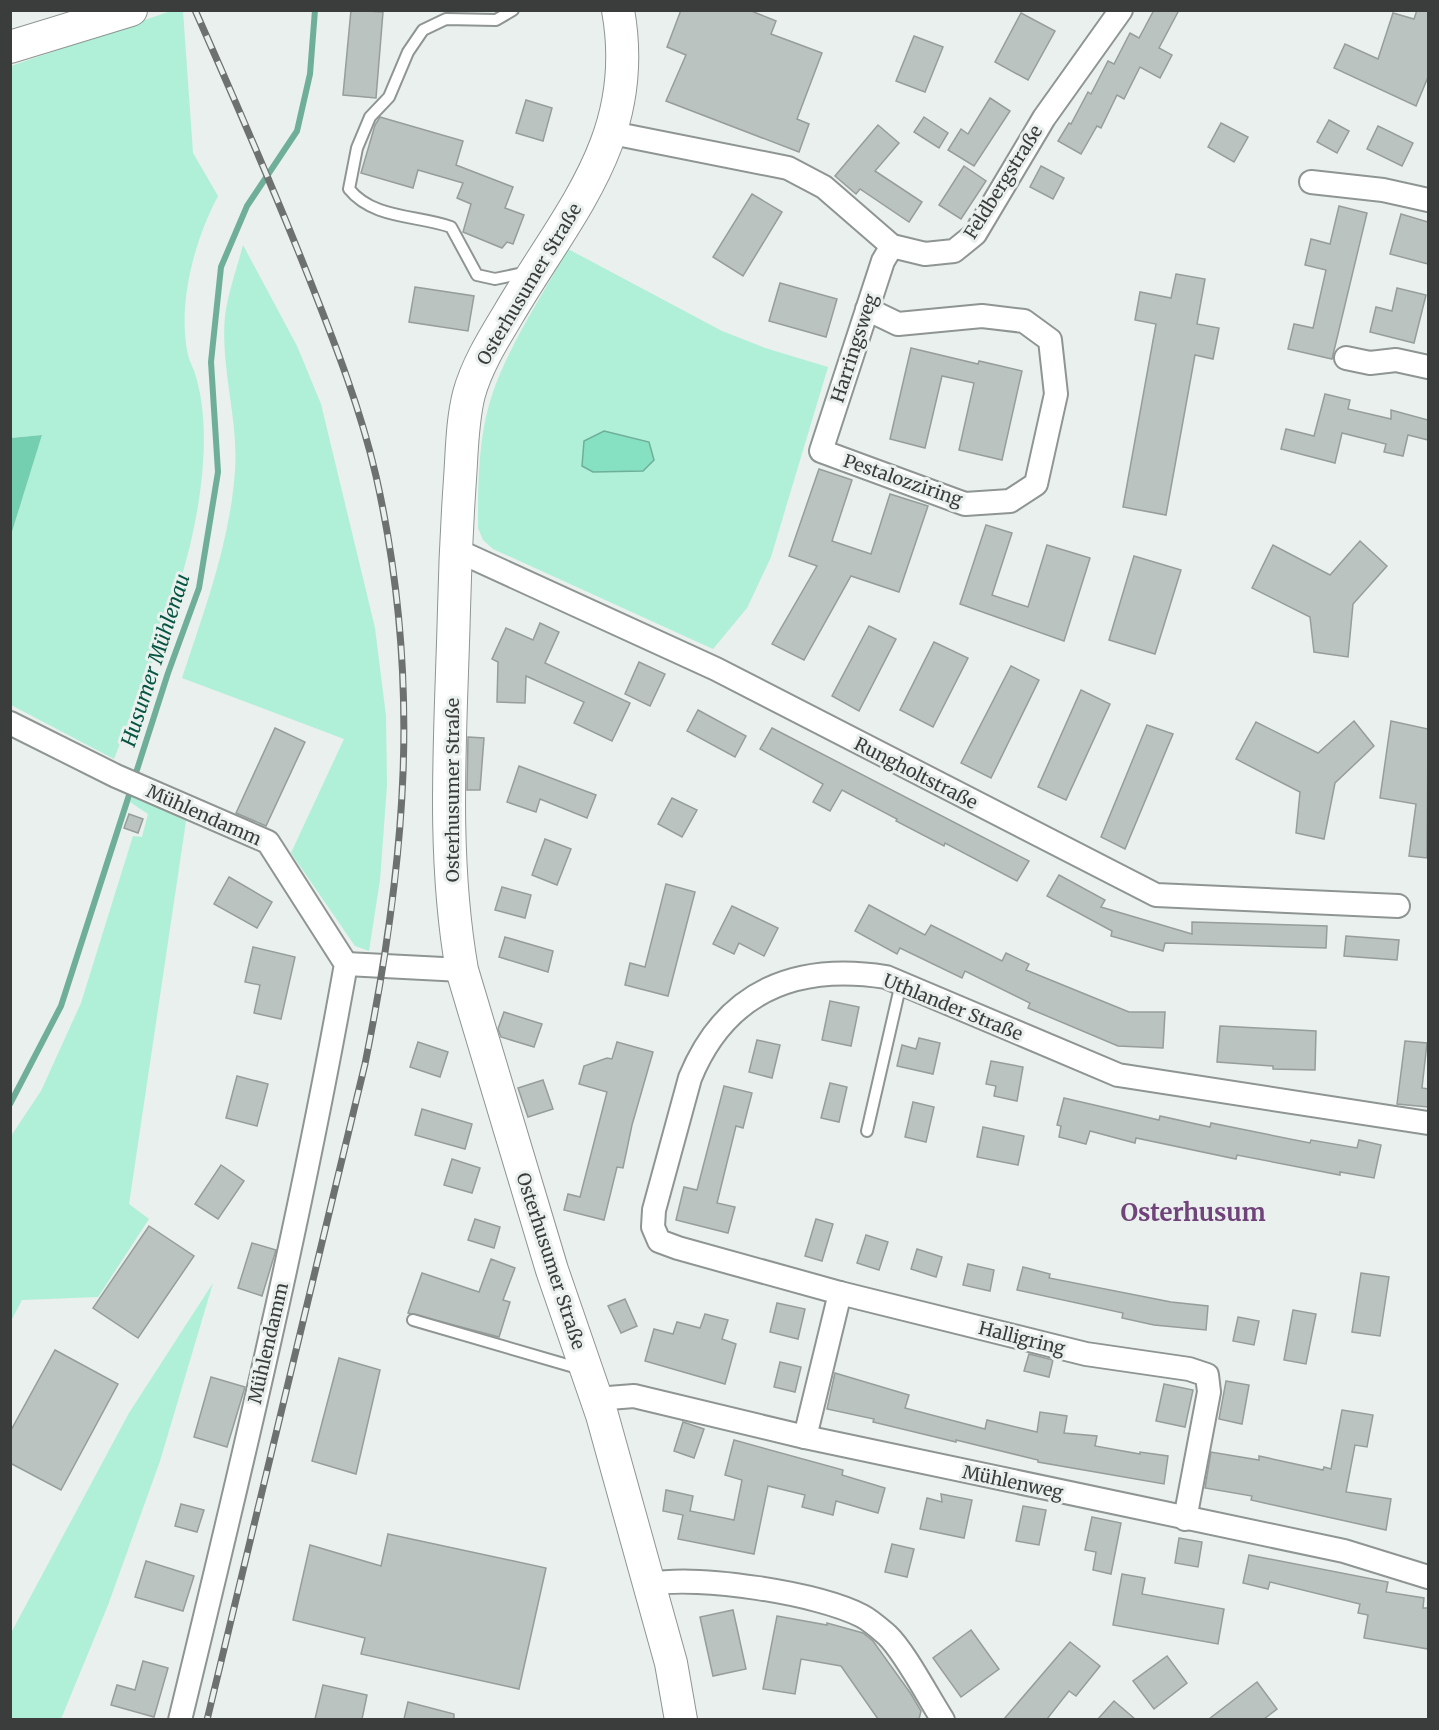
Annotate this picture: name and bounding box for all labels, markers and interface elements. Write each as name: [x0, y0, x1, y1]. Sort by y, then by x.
street label: Feldbergstraße: [959, 121, 1047, 243]
street label: Osterhusumer Straße: [472, 199, 586, 369]
street label: Harringsweg: [826, 291, 882, 405]
street label: Pestalozziring: [840, 449, 966, 511]
water label: Husumer Mühlenau: [115, 570, 195, 751]
street label: Osterhusumer Straße: [441, 698, 464, 882]
street label: Rungholtstraße: [850, 732, 982, 814]
street label: Mühlendamm: [143, 779, 265, 851]
street label: Uthlander Straße: [880, 969, 1026, 1045]
street label: Osterhusumer Straße: [512, 1170, 590, 1352]
district label: Osterhusum: [1120, 1197, 1266, 1228]
street label: Mühlendamm: [243, 1280, 293, 1406]
street label: Halligring: [976, 1316, 1068, 1360]
street label: Mühlenweg: [961, 1460, 1066, 1504]

